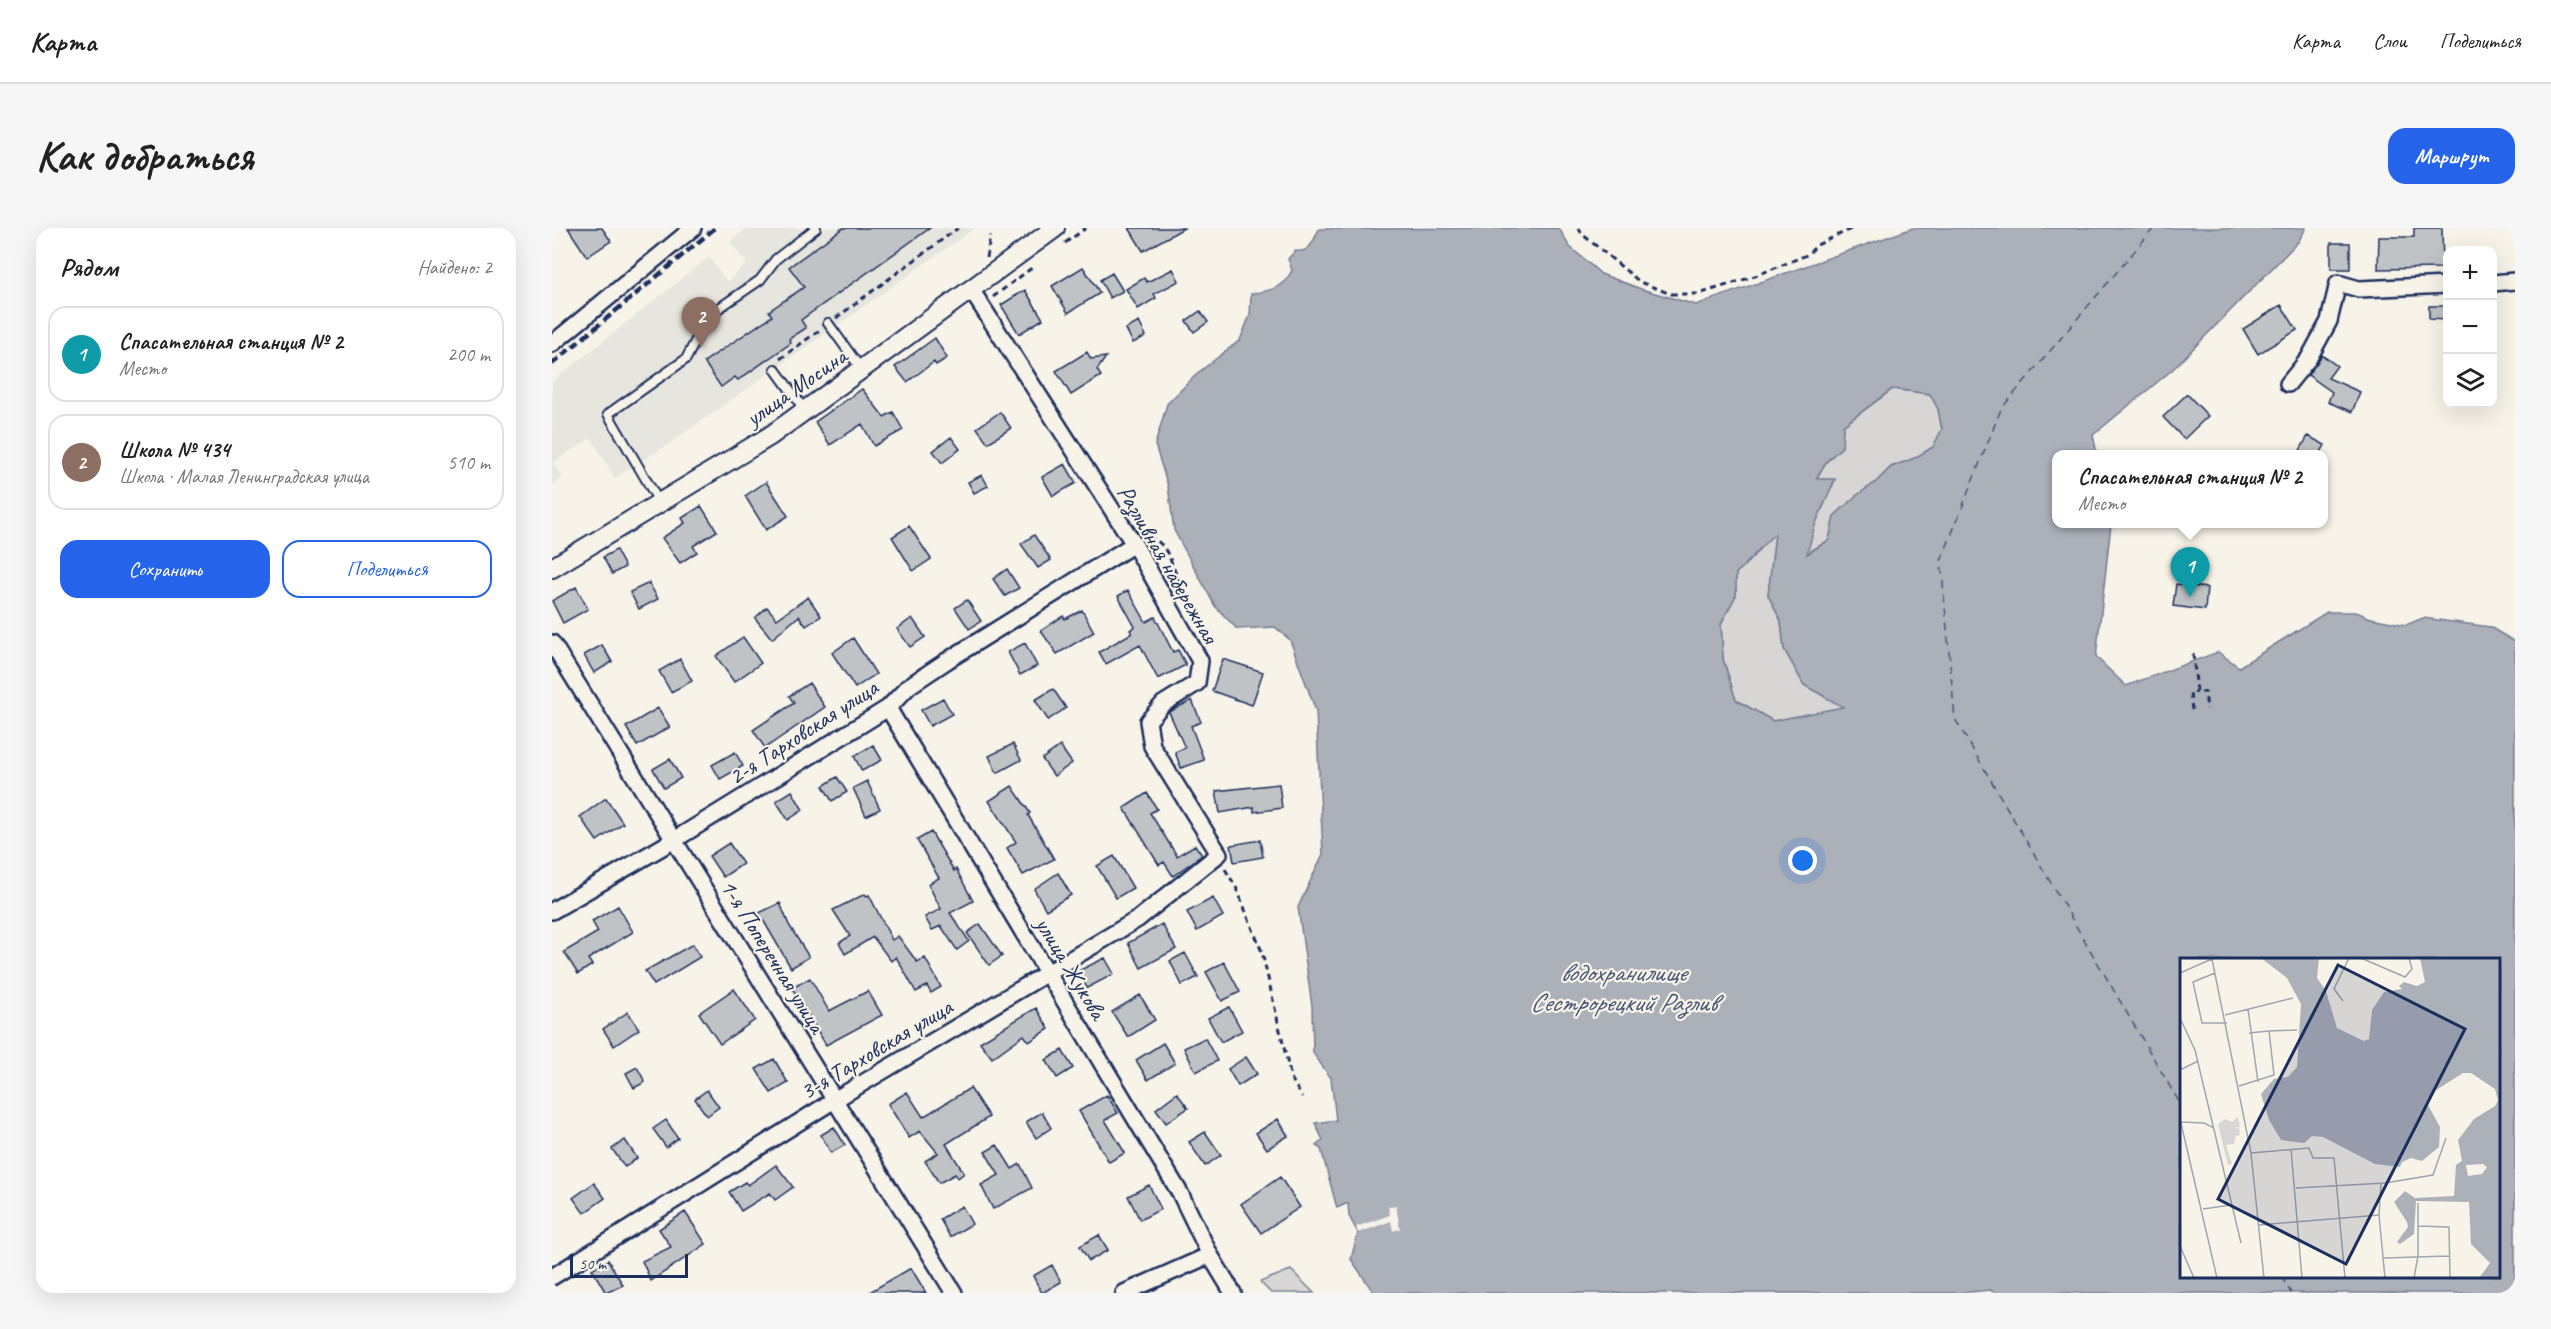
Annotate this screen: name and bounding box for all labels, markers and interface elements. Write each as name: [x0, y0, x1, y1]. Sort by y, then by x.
text: Карта: [30, 24, 97, 59]
text: Карта: [2292, 28, 2340, 54]
text: Слои: [2373, 28, 2407, 54]
text: Поделиться: [2440, 28, 2521, 54]
button: Маршрут: [2388, 128, 2515, 184]
text: Как добраться: [36, 130, 253, 183]
map controls: [2443, 246, 2497, 408]
button: +: [2443, 246, 2497, 300]
text: Рядом: [60, 251, 118, 284]
text: Найдено: 2: [417, 255, 492, 280]
pin: 2: [682, 298, 720, 347]
button: −: [2443, 300, 2497, 354]
text: Спасательная станция № 2: [119, 328, 343, 356]
street label: улица Мосина: [738, 340, 854, 434]
text: 1: [77, 342, 86, 367]
text: 200 m: [447, 342, 490, 367]
button: layers: [2443, 354, 2497, 408]
text: Место: [119, 356, 166, 381]
text: Школа № 434: [119, 436, 230, 464]
text: 2: [77, 450, 86, 475]
text: 510 m: [447, 450, 490, 475]
popup: [2052, 450, 2328, 528]
text: Спасательная станция № 2: [2078, 463, 2302, 491]
text: Школа · Малая Ленинградская улица: [119, 464, 369, 489]
street label: Разливная набережная: [1110, 480, 1226, 650]
text: Место: [2078, 491, 2125, 516]
button: Сохранить: [60, 540, 270, 598]
button: Поделиться: [282, 540, 492, 598]
pin: 1: [2170, 548, 2210, 597]
street label: 2-я Тарховская улица: [723, 672, 885, 791]
your location: [1788, 846, 1817, 875]
street label: 1-я Поперечная улица: [714, 873, 833, 1040]
street label: улица Жукова: [1028, 910, 1114, 1027]
water label: водохранилище Сестрорецкий Разлив: [1530, 956, 1725, 1019]
inset map: [2180, 958, 2500, 1278]
street label: 3-я Тарховская улица: [794, 991, 959, 1106]
scale bar: [570, 1251, 688, 1278]
text: 50 m: [579, 1254, 606, 1274]

